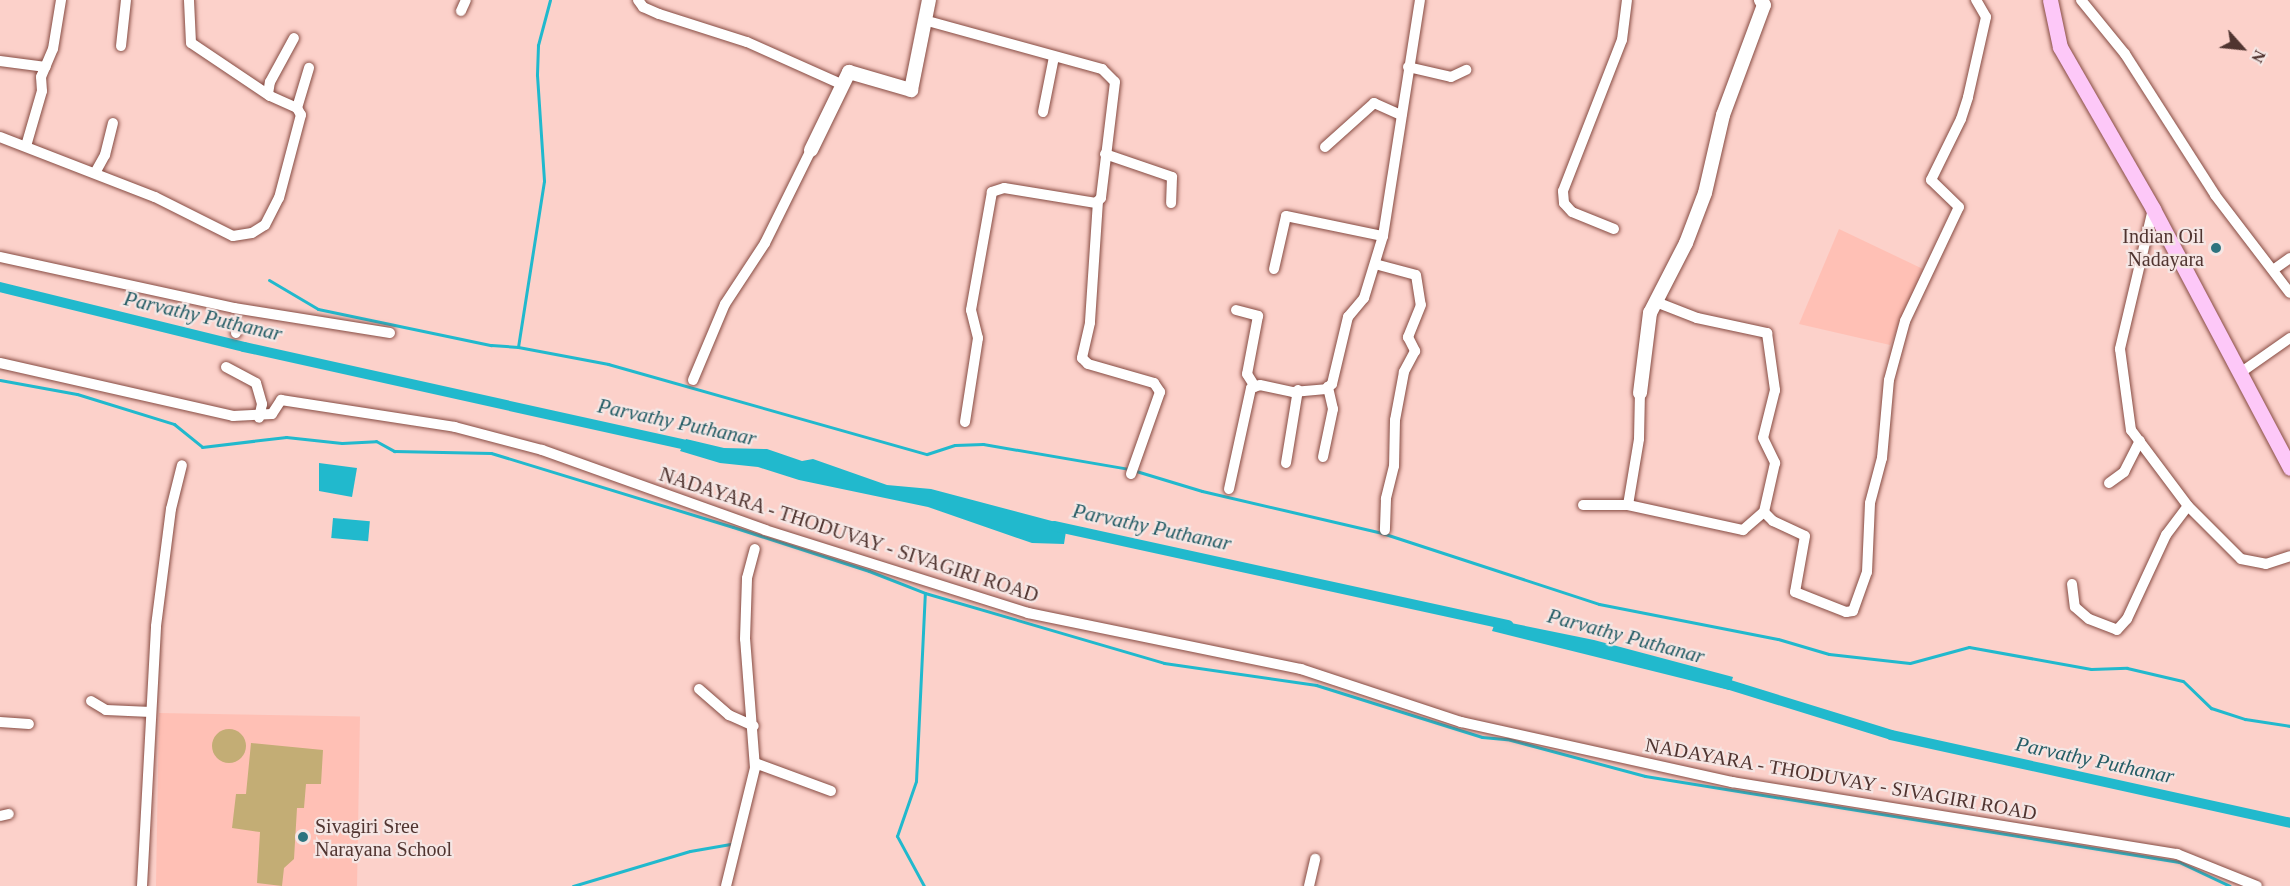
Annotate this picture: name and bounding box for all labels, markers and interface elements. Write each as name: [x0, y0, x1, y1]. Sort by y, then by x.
north arrow: [2212, 18, 2272, 78]
text: N: [2248, 47, 2269, 65]
place label: Indian Oil Nadayara: [2112, 225, 2204, 272]
marker: Indian Oil Nadayara: [2209, 241, 2223, 255]
water label: Parvathy Puthanar: [110, 283, 296, 349]
water label: Parvathy Puthanar: [584, 390, 770, 454]
street label: NADAYARA - THODUVAY - SIVAGIRI ROAD: [661, 464, 1037, 606]
water label: Parvathy Puthanar: [1059, 495, 1245, 559]
water label: Parvathy Puthanar: [1533, 600, 1719, 672]
water label: Parvathy Puthanar: [2002, 728, 2188, 792]
street label: NADAYARA - THODUVAY - SIVAGIRI ROAD: [1648, 734, 2034, 824]
place label: Sivagiri Sree Narayana School: [315, 814, 474, 861]
marker: Sivagiri Sree Narayana School: [296, 830, 310, 844]

